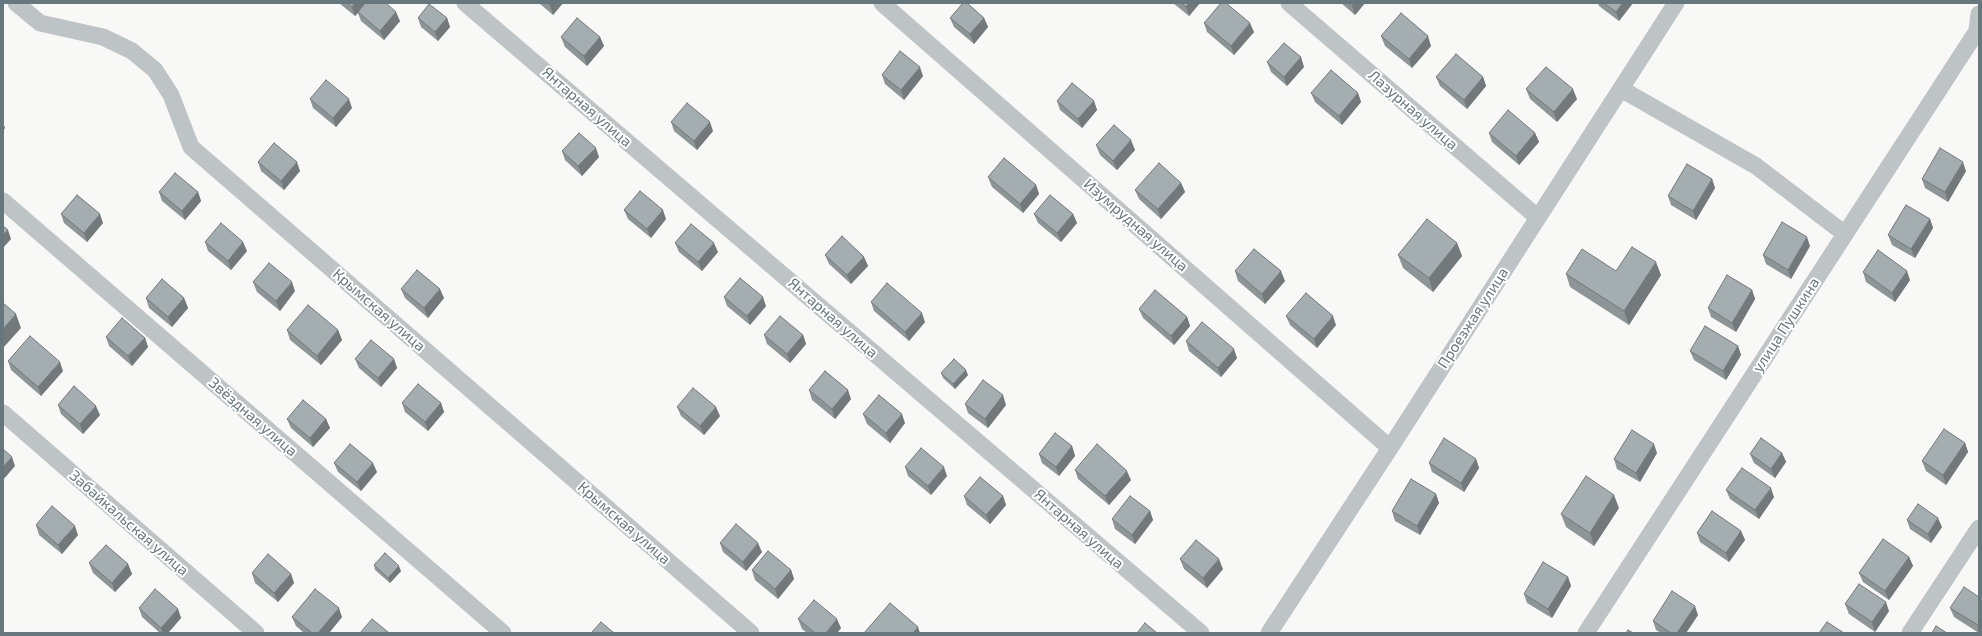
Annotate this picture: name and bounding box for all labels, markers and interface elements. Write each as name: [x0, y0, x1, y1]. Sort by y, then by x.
street label: Янтарная улица: [539, 63, 635, 151]
street label: Лазурная улица: [1365, 66, 1461, 154]
street label: Изумрудная улица: [1080, 175, 1192, 275]
street label: Проезжая улица: [1434, 264, 1512, 372]
street label: Крымская улица: [329, 265, 429, 355]
street label: Янтарная улица: [785, 274, 881, 362]
street label: улица Пушкина: [1749, 274, 1823, 376]
street label: Звёздная улица: [205, 374, 301, 460]
street label: Забайкальская улица: [66, 466, 192, 580]
street label: Крымская улица: [574, 478, 674, 568]
street label: Янтарная улица: [1031, 485, 1127, 573]

